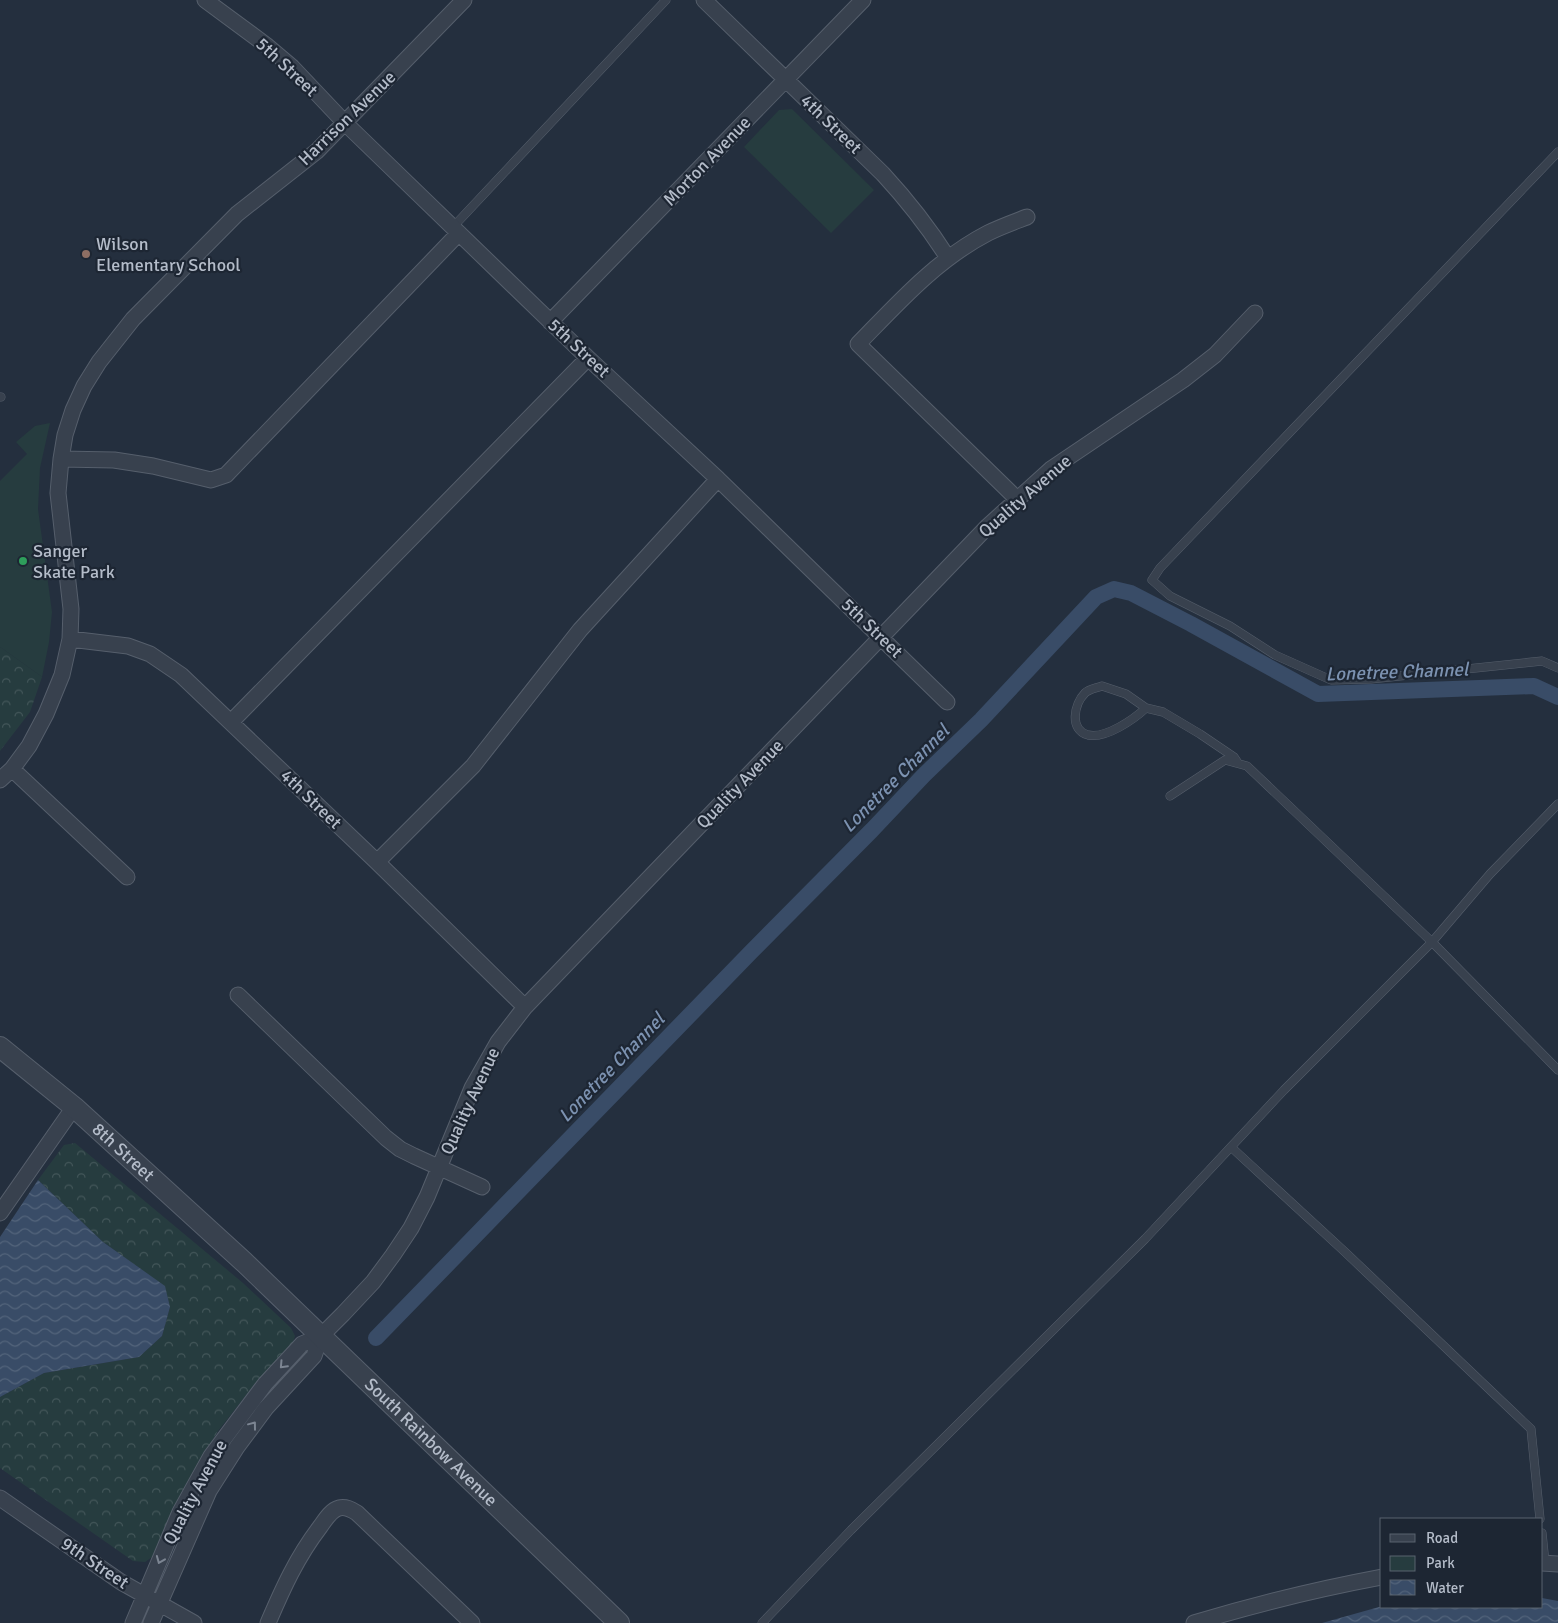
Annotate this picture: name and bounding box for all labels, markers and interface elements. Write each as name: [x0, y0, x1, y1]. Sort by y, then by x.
street label: 5th Street: [251, 33, 323, 101]
street label: Harrison Avenue: [294, 66, 400, 170]
street label: 4th Street: [796, 89, 866, 159]
street label: Morton Avenue: [659, 111, 755, 211]
place label: Wilson Elementary School: [96, 233, 241, 276]
marker: Wilson Elementary School: [80, 248, 92, 260]
street label: 5th Street: [543, 314, 615, 382]
street label: Quality Avenue: [974, 450, 1076, 542]
place label: Sanger Skate Park: [33, 540, 115, 583]
marker: Sanger Skate Park: [17, 555, 29, 567]
street label: 5th Street: [837, 593, 907, 663]
water label: Lonetree Channel: [1325, 657, 1470, 686]
water label: Lonetree Channel: [837, 719, 956, 838]
street label: Quality Avenue: [692, 735, 788, 833]
street label: 4th Street: [276, 764, 346, 834]
water label: Lonetree Channel: [553, 1007, 671, 1127]
street label: Quality Avenue: [436, 1044, 504, 1158]
street label: 8th Street: [88, 1118, 159, 1186]
one-way arrow: [280, 1359, 289, 1368]
street label: South Rainbow Avenue: [360, 1373, 502, 1511]
one-way arrow: [248, 1422, 256, 1431]
street label: Quality Avenue: [158, 1436, 232, 1548]
legend: [1380, 1518, 1543, 1608]
text: Road: [1426, 1529, 1458, 1547]
street label: 9th Street: [57, 1532, 133, 1594]
text: Park: [1426, 1554, 1455, 1572]
one-way arrow: [155, 1555, 166, 1564]
text: Water: [1426, 1579, 1464, 1597]

